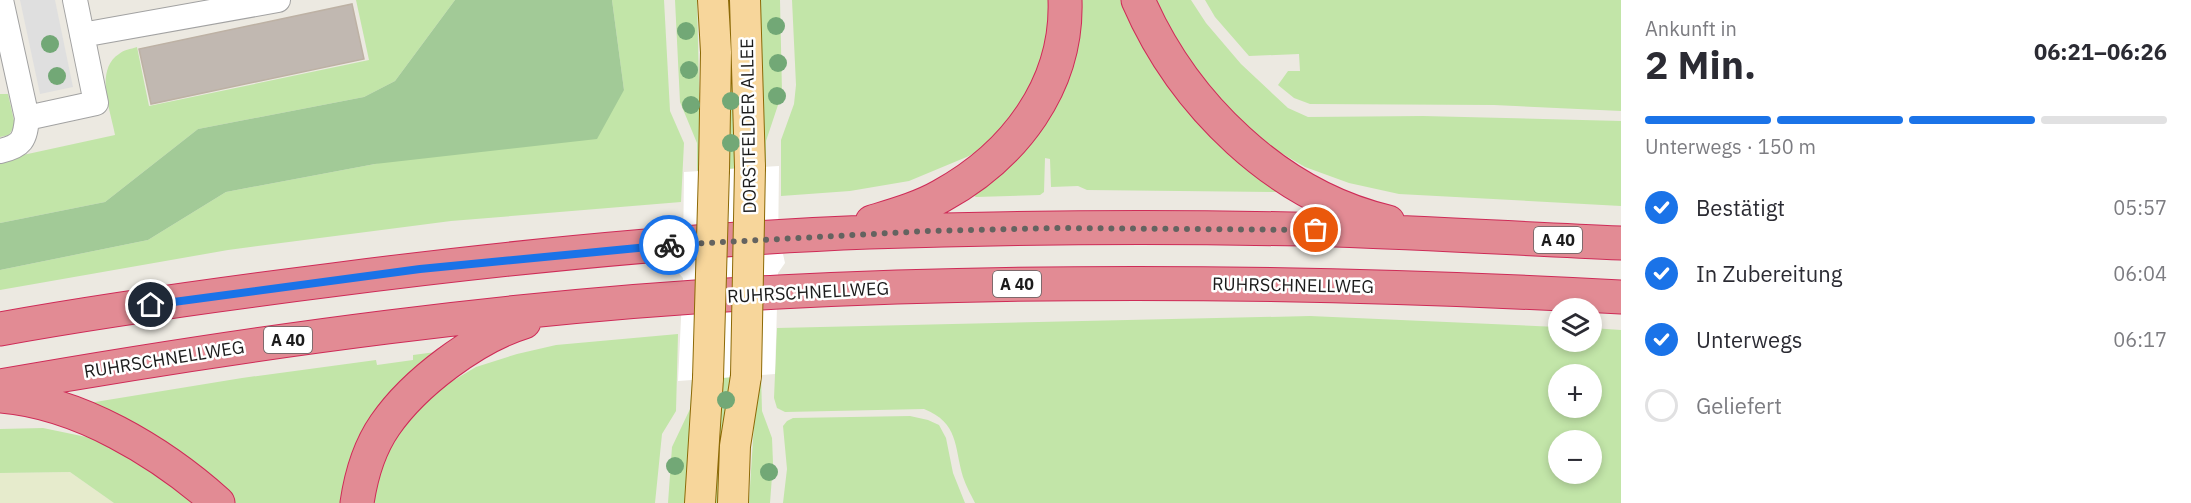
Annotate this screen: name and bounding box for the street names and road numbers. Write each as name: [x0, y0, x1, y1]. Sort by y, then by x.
street label: DORSTFELDER ALLEE: [735, 38, 761, 214]
road number: A 40: [1534, 227, 1582, 253]
road number: A 40: [993, 271, 1041, 297]
street label: RUHRSCHNELLWEG: [1212, 272, 1374, 298]
street label: RUHRSCHNELLWEG: [727, 276, 889, 308]
road number: A 40: [264, 327, 312, 353]
street label: RUHRSCHNELLWEG: [82, 335, 246, 383]

